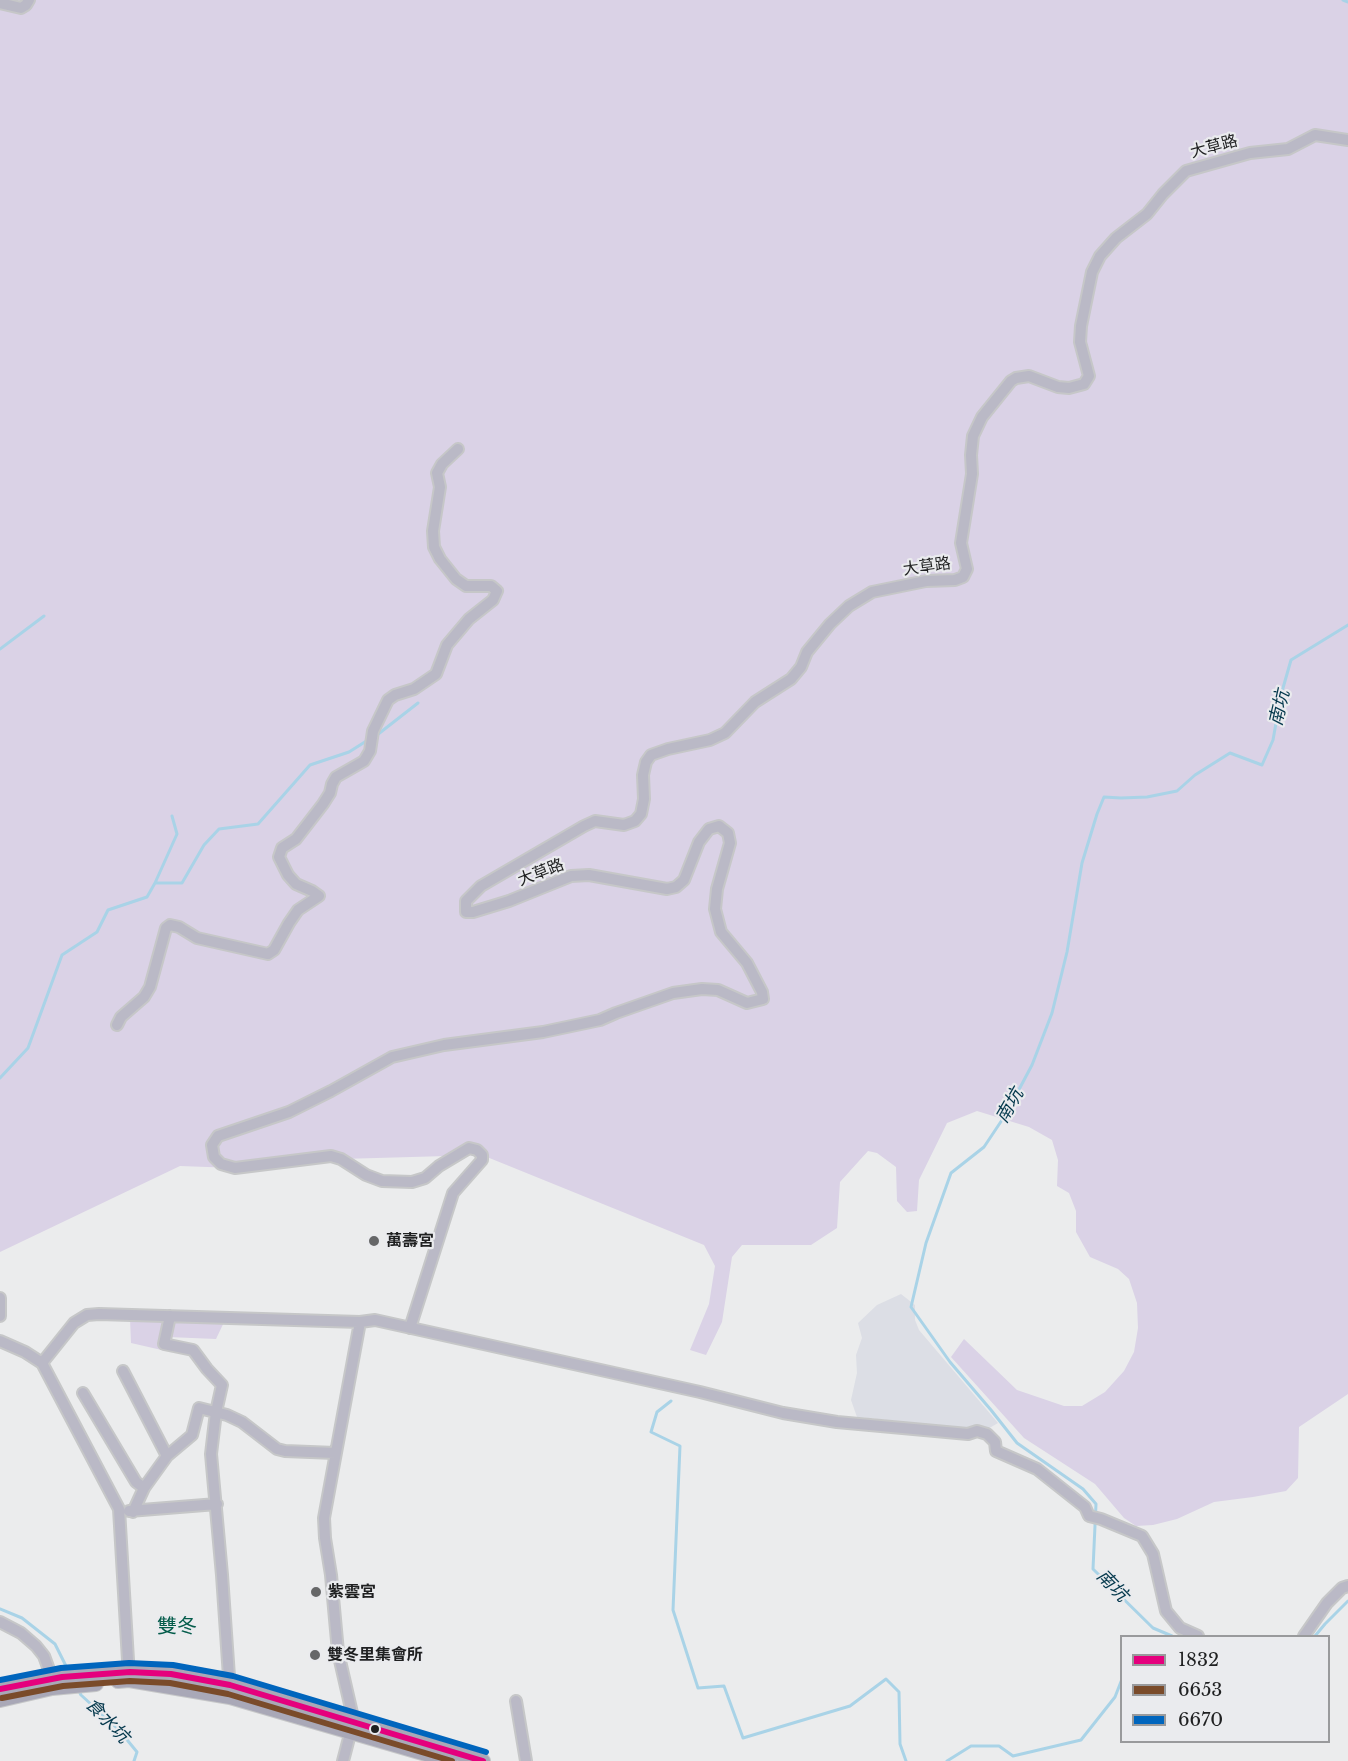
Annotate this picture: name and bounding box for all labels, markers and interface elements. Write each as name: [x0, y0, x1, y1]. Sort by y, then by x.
street label: 大草路: [1188, 132, 1240, 162]
street label: 大草路: [902, 554, 952, 580]
water label: 南坑: [1265, 688, 1295, 728]
street label: 大草路: [515, 855, 567, 891]
water label: 南坑: [992, 1085, 1028, 1127]
place label: 萬壽宮: [386, 1231, 434, 1251]
marker: 萬壽宮: [367, 1234, 381, 1248]
water label: 南坑: [1092, 1566, 1132, 1606]
place label: 紫雲宮: [328, 1582, 376, 1602]
marker: 紫雲宮: [309, 1585, 323, 1599]
district label: 雙冬: [157, 1615, 197, 1639]
legend: [1120, 1635, 1330, 1743]
place label: 雙冬里集會所: [327, 1645, 423, 1665]
marker: 雙冬里集會所: [308, 1648, 322, 1662]
text: 1832: [1178, 1649, 1219, 1671]
text: 6653: [1178, 1679, 1222, 1701]
water label: 食水坑: [80, 1694, 134, 1748]
text: 6670: [1178, 1709, 1223, 1731]
unlabelled marker: [369, 1723, 381, 1735]

